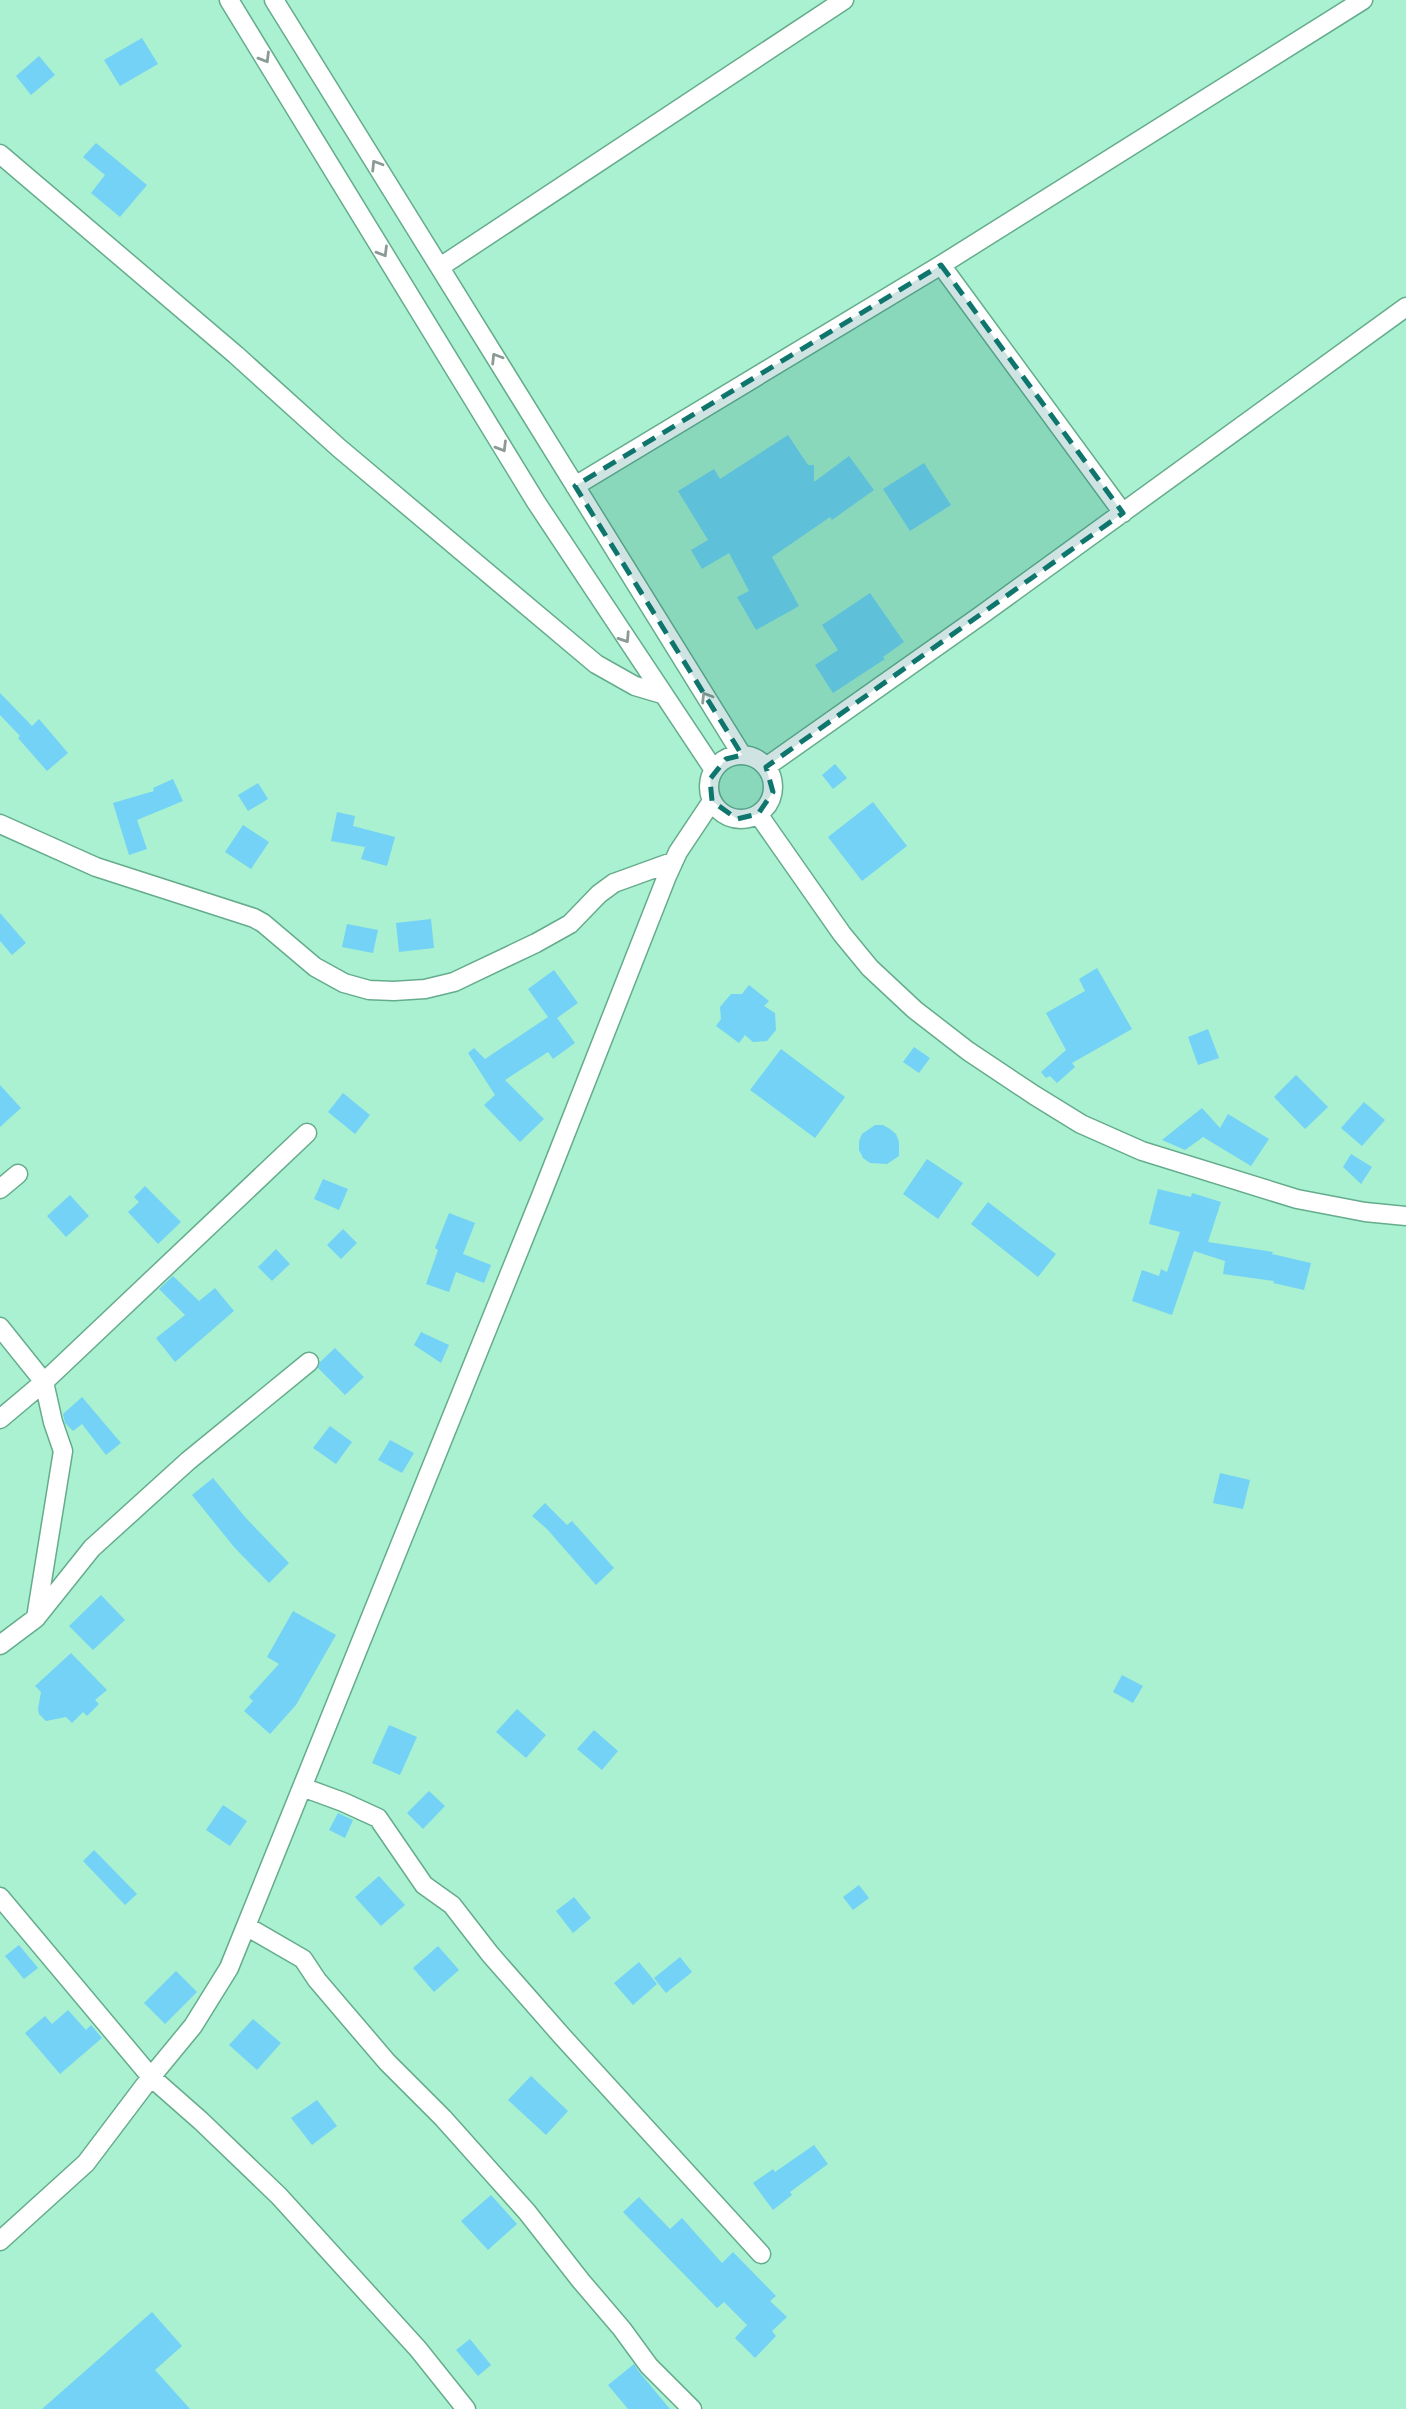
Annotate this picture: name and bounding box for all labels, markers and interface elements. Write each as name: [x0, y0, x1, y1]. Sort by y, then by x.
one-way arrow: [256, 51, 269, 64]
one-way arrow: [371, 159, 384, 172]
one-way arrow: [375, 245, 388, 258]
one-way arrow: [491, 353, 504, 366]
one-way arrow: [493, 439, 506, 452]
one-way arrow: [617, 630, 629, 643]
one-way arrow: [702, 692, 715, 705]

